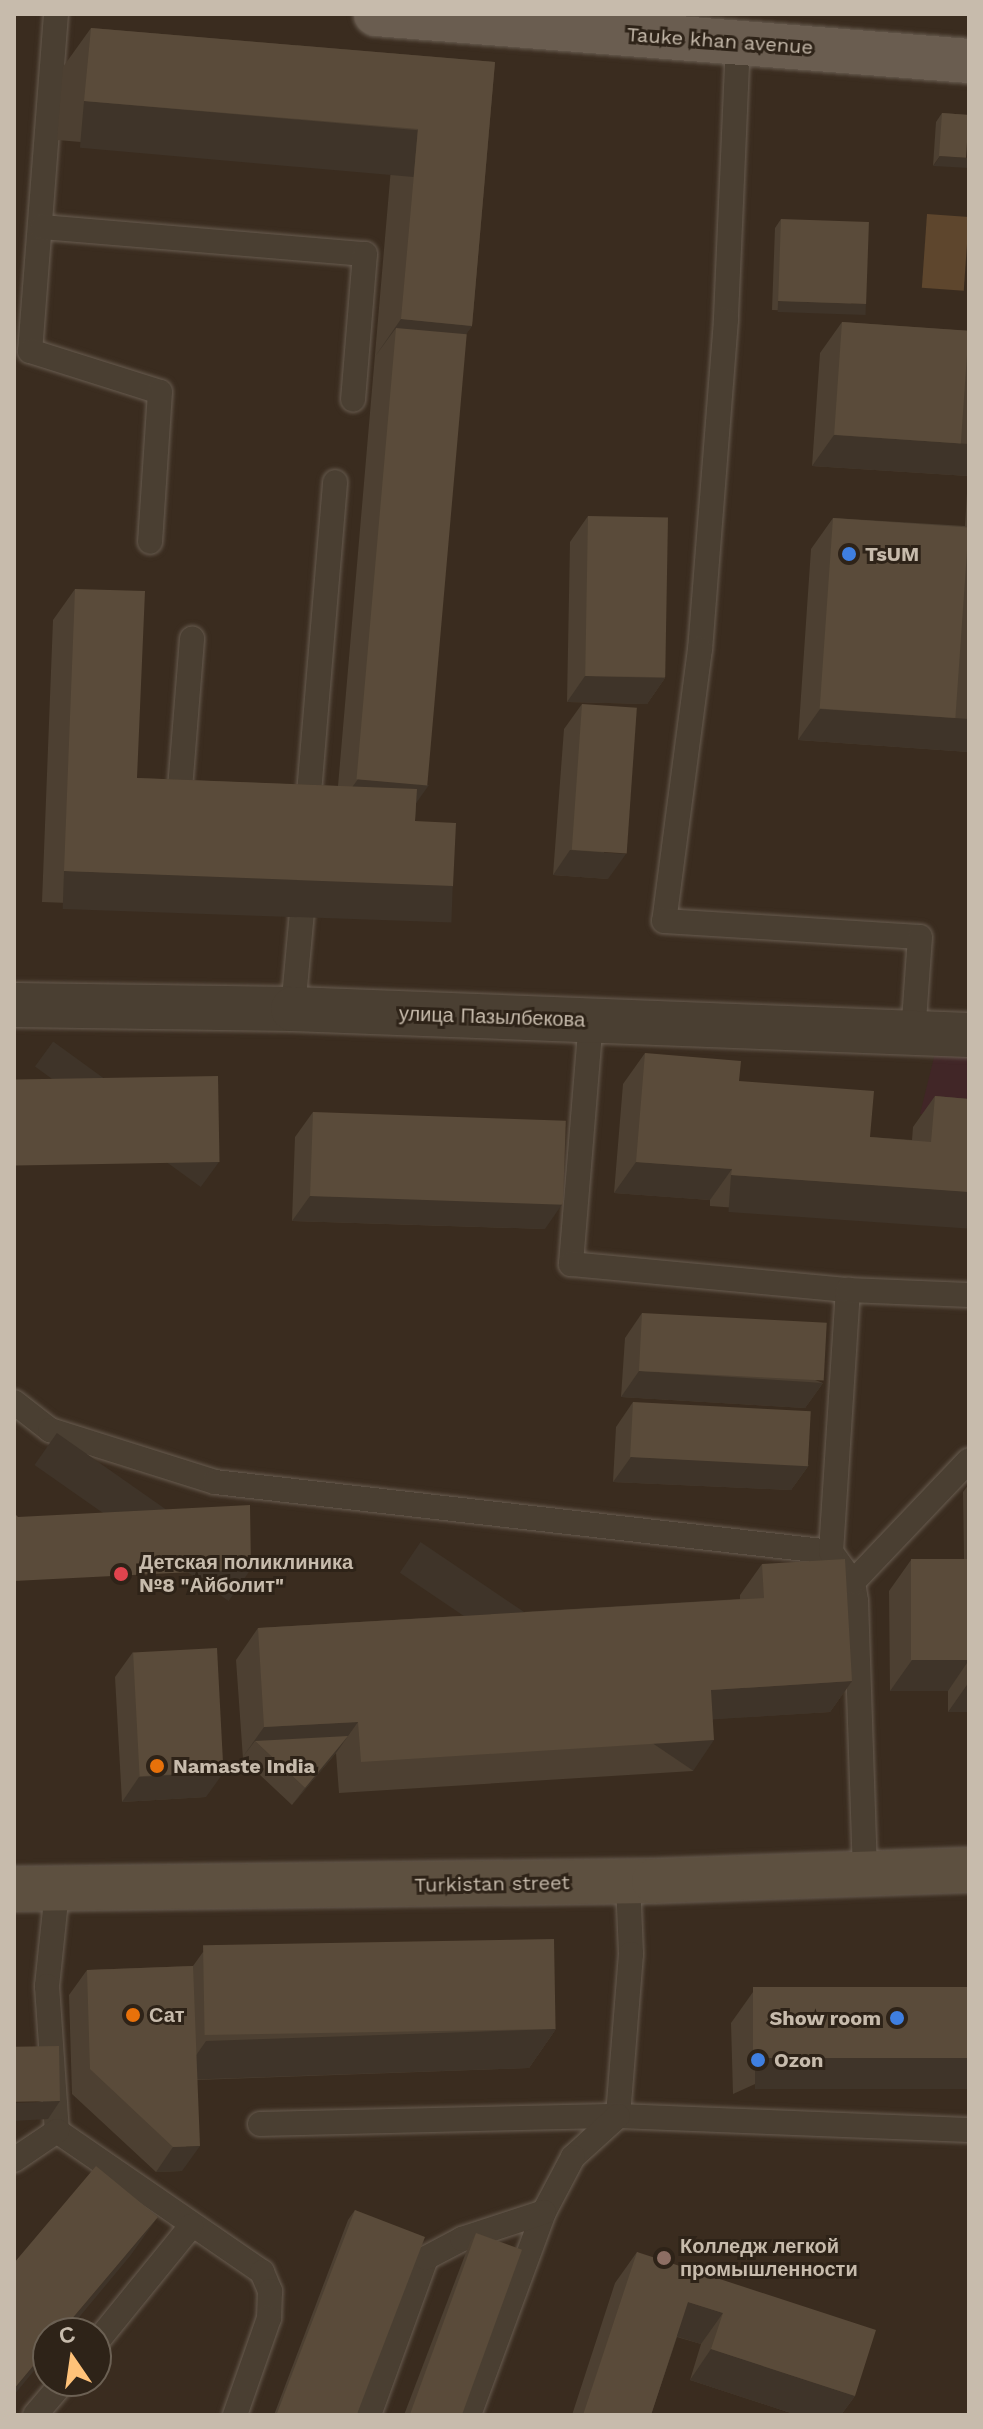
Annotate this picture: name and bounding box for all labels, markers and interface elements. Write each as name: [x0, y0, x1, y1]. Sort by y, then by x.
street label: Tauke khan avenue: [626, 23, 814, 59]
place label: TsUM: [865, 542, 919, 566]
marker: TsUM: [840, 545, 858, 563]
street label: улица Пазылбекова: [399, 1002, 585, 1032]
place label: Детская поликлиника №8 "Айболит": [139, 1550, 353, 1597]
marker: Детская поликлиника №8 "Айболит": [110, 1563, 132, 1585]
place label: Namaste India: [173, 1754, 315, 1778]
marker: Namaste India: [148, 1757, 166, 1775]
street label: Turkistan street: [414, 1871, 570, 1897]
place label: Сат: [149, 2003, 185, 2027]
marker: Сат: [124, 2006, 142, 2024]
place label: Show room: [769, 2006, 881, 2030]
marker: Show room: [888, 2009, 906, 2027]
place label: Ozon: [774, 2048, 823, 2072]
marker: Ozon: [749, 2051, 767, 2069]
place label: Колледж легкой промышленности: [680, 2234, 858, 2281]
marker: Колледж легкой промышленности: [655, 2249, 673, 2267]
north arrow: [32, 2317, 112, 2397]
text: С: [56, 2321, 77, 2349]

